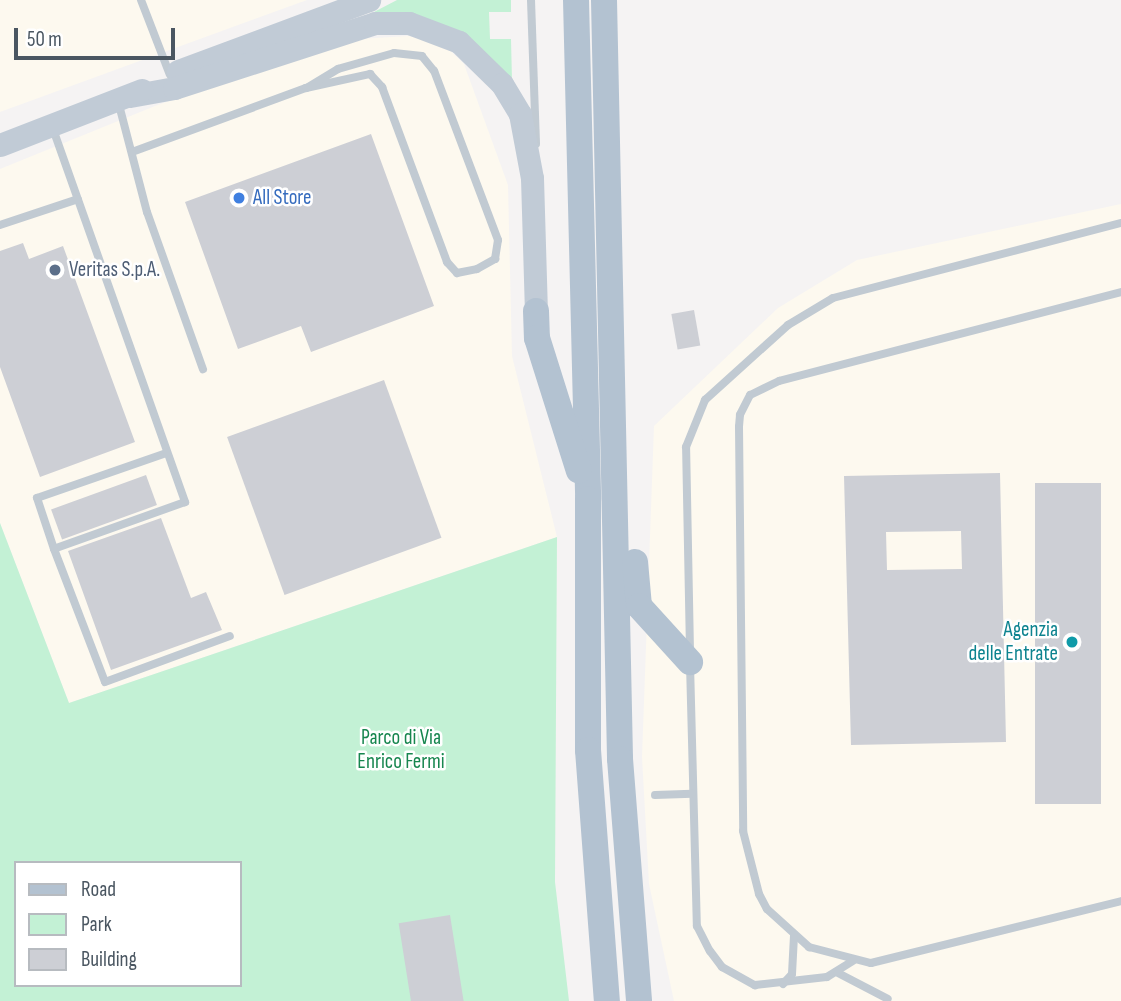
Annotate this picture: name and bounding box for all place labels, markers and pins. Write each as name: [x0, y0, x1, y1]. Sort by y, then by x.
place label: All Store: [253, 185, 311, 211]
marker: All Store: [231, 190, 247, 206]
place label: Veritas S.p.A.: [69, 257, 160, 283]
marker: Veritas S.p.A.: [47, 262, 63, 278]
place label: Agenzia delle Entrate: [969, 617, 1058, 667]
marker: Agenzia delle Entrate: [1064, 634, 1080, 650]

